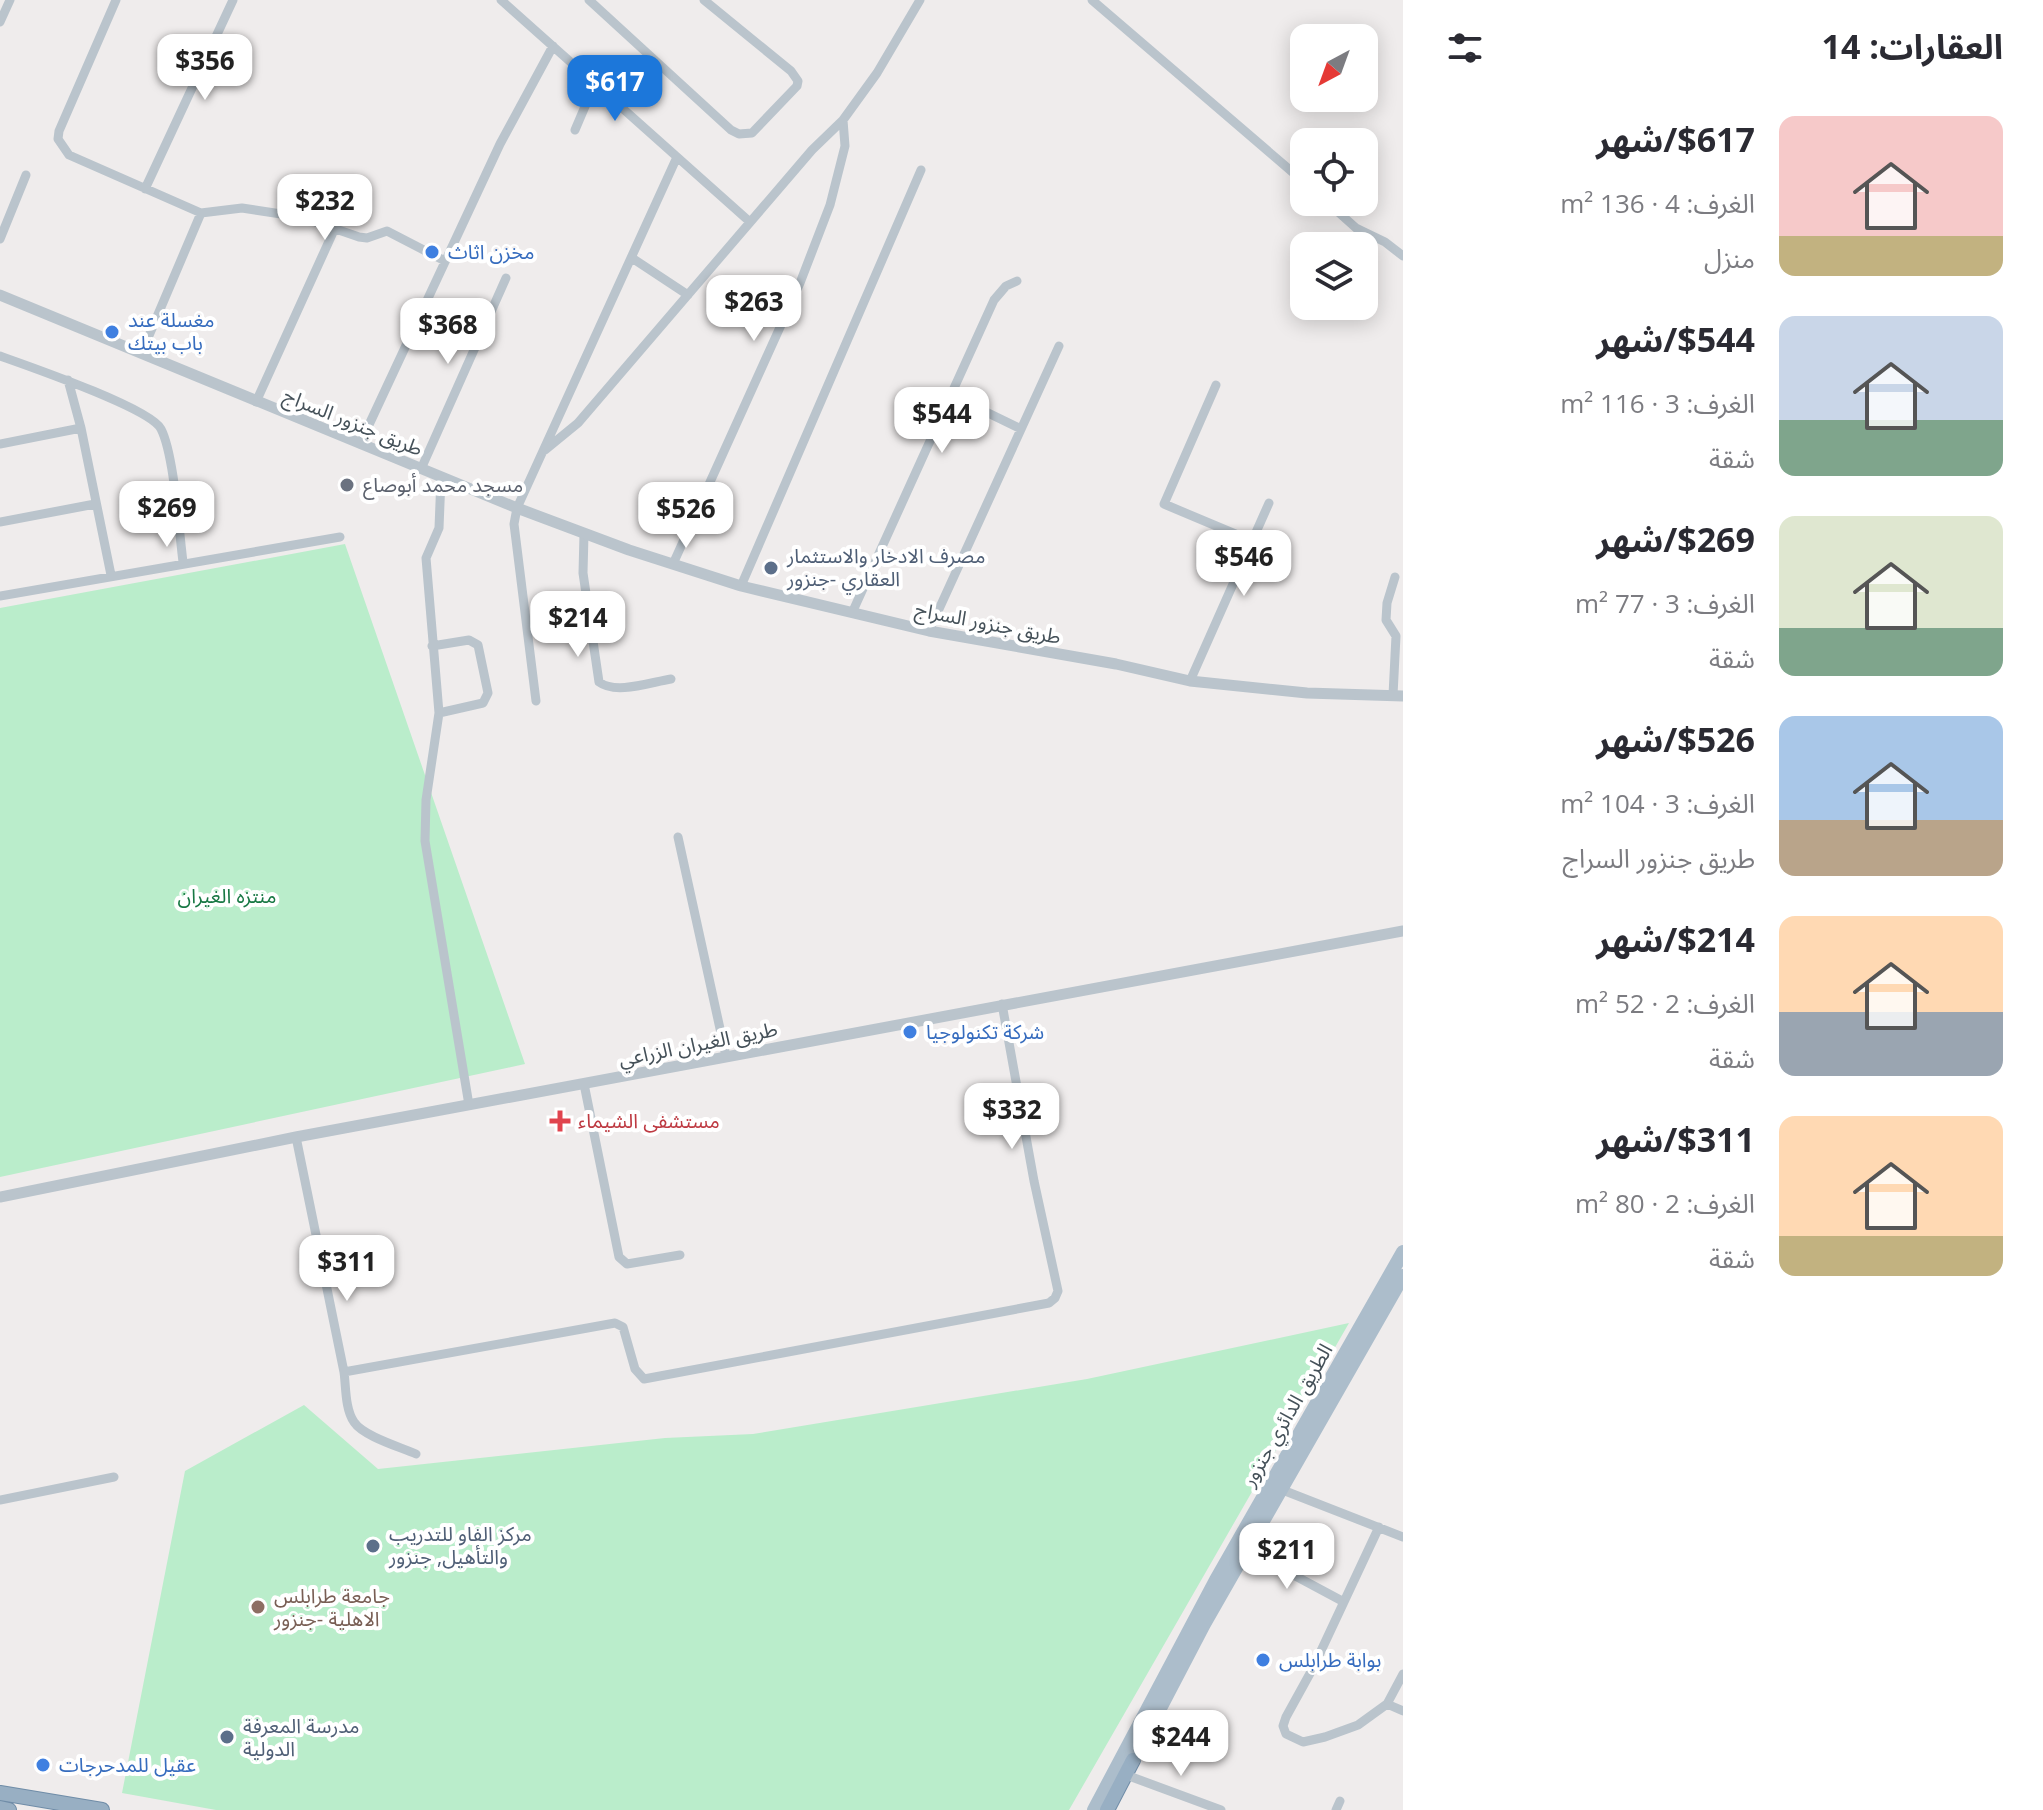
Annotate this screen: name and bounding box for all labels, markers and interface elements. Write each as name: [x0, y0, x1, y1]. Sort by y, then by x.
text: العقارات: 14: [1821, 23, 2003, 69]
north arrow: [1290, 24, 1378, 112]
map controls: [1290, 24, 1378, 320]
icon: filters: [1443, 26, 1487, 70]
pin: $356: [158, 34, 252, 102]
text: $356: [175, 42, 235, 78]
pin: $617: [568, 55, 662, 123]
text: $617: [585, 63, 645, 99]
text: $617/شهر: [1596, 116, 1755, 162]
button: locate: [1290, 128, 1378, 216]
icon: home: [1843, 148, 1939, 244]
pin: $232: [278, 174, 372, 242]
text: $232: [295, 182, 355, 218]
text: الغرف: 4 · 136 m²: [1560, 185, 1755, 221]
button: layers: [1290, 232, 1378, 320]
place label: مخزن اثاث: [448, 238, 534, 265]
text: منزل: [1704, 240, 1755, 276]
marker: مخزن اثاث: [423, 243, 441, 261]
pin: $263: [707, 275, 801, 343]
text: $263: [724, 283, 784, 319]
pin: $368: [401, 298, 495, 366]
place label: مغسلة عند باب بيتك: [128, 306, 214, 356]
text: $368: [418, 306, 478, 342]
text: $544/شهر: [1596, 316, 1755, 362]
marker: مغسلة عند باب بيتك: [103, 323, 121, 341]
icon: home: [1843, 348, 1939, 444]
street label: طريق جنزور السراج: [279, 381, 427, 464]
text: الغرف: 3 · 116 m²: [1560, 385, 1755, 421]
pin: $544: [895, 387, 989, 455]
text: $544: [912, 395, 972, 431]
text: شقة: [1709, 440, 1755, 476]
place label: مسجد محمد أبوصاع: [363, 471, 523, 500]
marker: مسجد محمد أبوصاع: [338, 476, 356, 494]
pin: $269: [120, 481, 214, 549]
pin: $526: [639, 482, 733, 550]
text: $269: [137, 489, 197, 525]
text: $526: [656, 490, 716, 526]
text: $269/شهر: [1596, 516, 1755, 562]
pin: $546: [1197, 530, 1291, 598]
text: $546: [1214, 538, 1274, 574]
place label: مصرف الادخار والاستثمار العقاري -جنزور: [786, 542, 985, 595]
icon: home: [1843, 548, 1939, 644]
marker: مصرف الادخار والاستثمار العقاري -جنزور: [762, 559, 780, 577]
text: الغرف: 3 · 77 m²: [1575, 585, 1755, 621]
pin: $214: [531, 591, 625, 659]
street label: طريق جنزور السراج: [912, 595, 1063, 652]
text: $214: [548, 599, 608, 635]
text: شقة: [1709, 640, 1755, 676]
text: $526/شهر: [1596, 716, 1755, 762]
icon: home: [1843, 748, 1939, 844]
text: الغرف: 3 · 104 m²: [1560, 785, 1755, 821]
text: طريق جنزور السراج: [1562, 840, 1755, 876]
park label: منتزه الغيران: [178, 882, 276, 909]
text: $214/شهر: [1596, 916, 1755, 962]
icon: home: [1843, 948, 1939, 1044]
text: الغرف: 2 · 52 m²: [1575, 985, 1755, 1021]
street label: طريق الغيران الزراعي: [616, 1015, 780, 1075]
place label: شركة تكنولوجيا: [926, 1018, 1044, 1045]
marker: شركة تكنولوجيا: [901, 1023, 919, 1041]
text: شقة: [1709, 1040, 1755, 1076]
pin: $332: [965, 1083, 1059, 1151]
text: $332: [982, 1091, 1042, 1127]
place label: مستشفى الشيماء: [578, 1107, 720, 1134]
marker: مستشفى الشيماء: [549, 1110, 571, 1132]
text: $311/شهر: [1596, 1116, 1755, 1162]
icon: home: [1843, 1148, 1939, 1244]
text: الغرف: 2 · 80 m²: [1575, 1185, 1755, 1221]
pin: $311: [300, 1235, 394, 1303]
text: شقة: [1709, 1240, 1755, 1276]
text: $311: [317, 1243, 377, 1279]
street label: الطريق الدائري جنزور: [1234, 1338, 1341, 1493]
place label: مركز الفاو للتدريب والتأهيل, جنزور: [388, 1520, 532, 1570]
pin: $211: [1240, 1523, 1334, 1591]
text: $211: [1257, 1531, 1317, 1567]
marker: مركز الفاو للتدريب والتأهيل, جنزور: [364, 1537, 382, 1555]
place label: جامعة طرابلس الاهلية -جنزور: [273, 1582, 390, 1632]
marker: جامعة طرابلس الاهلية -جنزور: [249, 1598, 267, 1616]
place label: بوابة طرابلس: [1279, 1646, 1381, 1673]
marker: بوابة طرابلس: [1254, 1651, 1272, 1669]
pin: $244: [1134, 1710, 1228, 1778]
place label: مدرسة المعرفة الدولية: [243, 1712, 359, 1762]
text: $244: [1151, 1718, 1211, 1754]
marker: مدرسة المعرفة الدولية: [218, 1728, 236, 1746]
place label: عقيل للمدحرجات: [59, 1751, 196, 1778]
marker: عقيل للمدحرجات: [34, 1756, 52, 1774]

